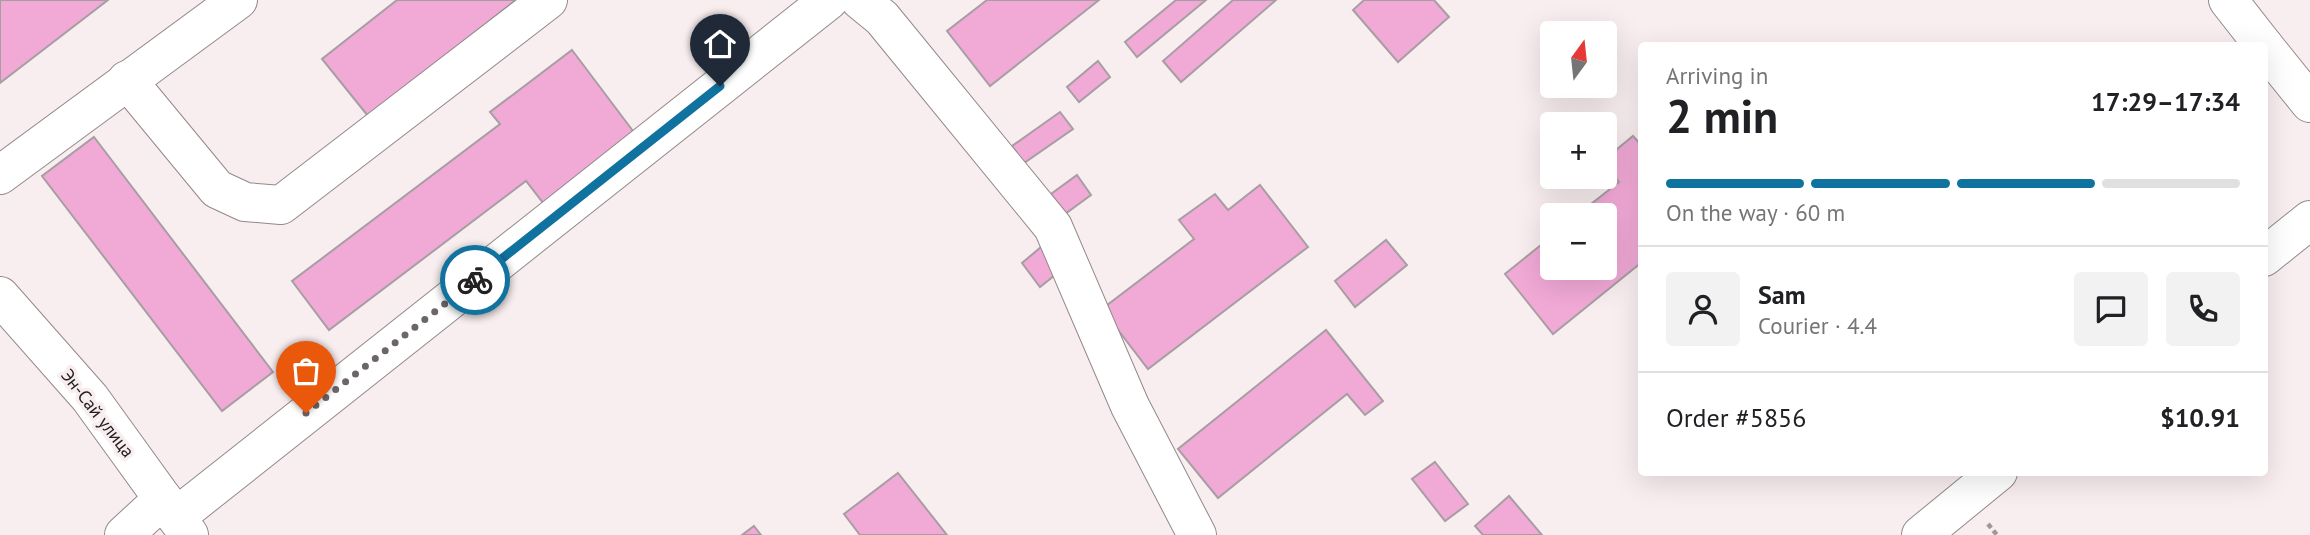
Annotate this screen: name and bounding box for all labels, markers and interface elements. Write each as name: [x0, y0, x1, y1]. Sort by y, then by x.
pin: [690, 14, 750, 86]
north arrow: [1540, 21, 1617, 98]
map controls: [1540, 21, 1617, 280]
icon: home: [701, 25, 739, 63]
text: Arriving in: [1666, 61, 1768, 90]
text: 17:29–17:34: [2091, 85, 2240, 118]
text: 2 min: [1666, 86, 1778, 146]
button: +: [1540, 112, 1617, 189]
text: On the way · 60 m: [1666, 198, 1845, 227]
button: −: [1540, 203, 1617, 280]
courier: [440, 245, 510, 315]
icon: bike: [456, 261, 494, 299]
button: person: [1666, 272, 1740, 346]
button: chat: [2074, 272, 2148, 346]
button: phone: [2166, 272, 2240, 346]
text: Sam: [1758, 278, 1806, 311]
text: Courier · 4.4: [1758, 311, 1877, 340]
pin: [276, 341, 336, 413]
icon: bag: [287, 352, 325, 390]
street label: Эн-Сай улица: [56, 364, 140, 462]
text: Order #5856: [1666, 401, 1806, 434]
text: $10.91: [2160, 401, 2240, 434]

